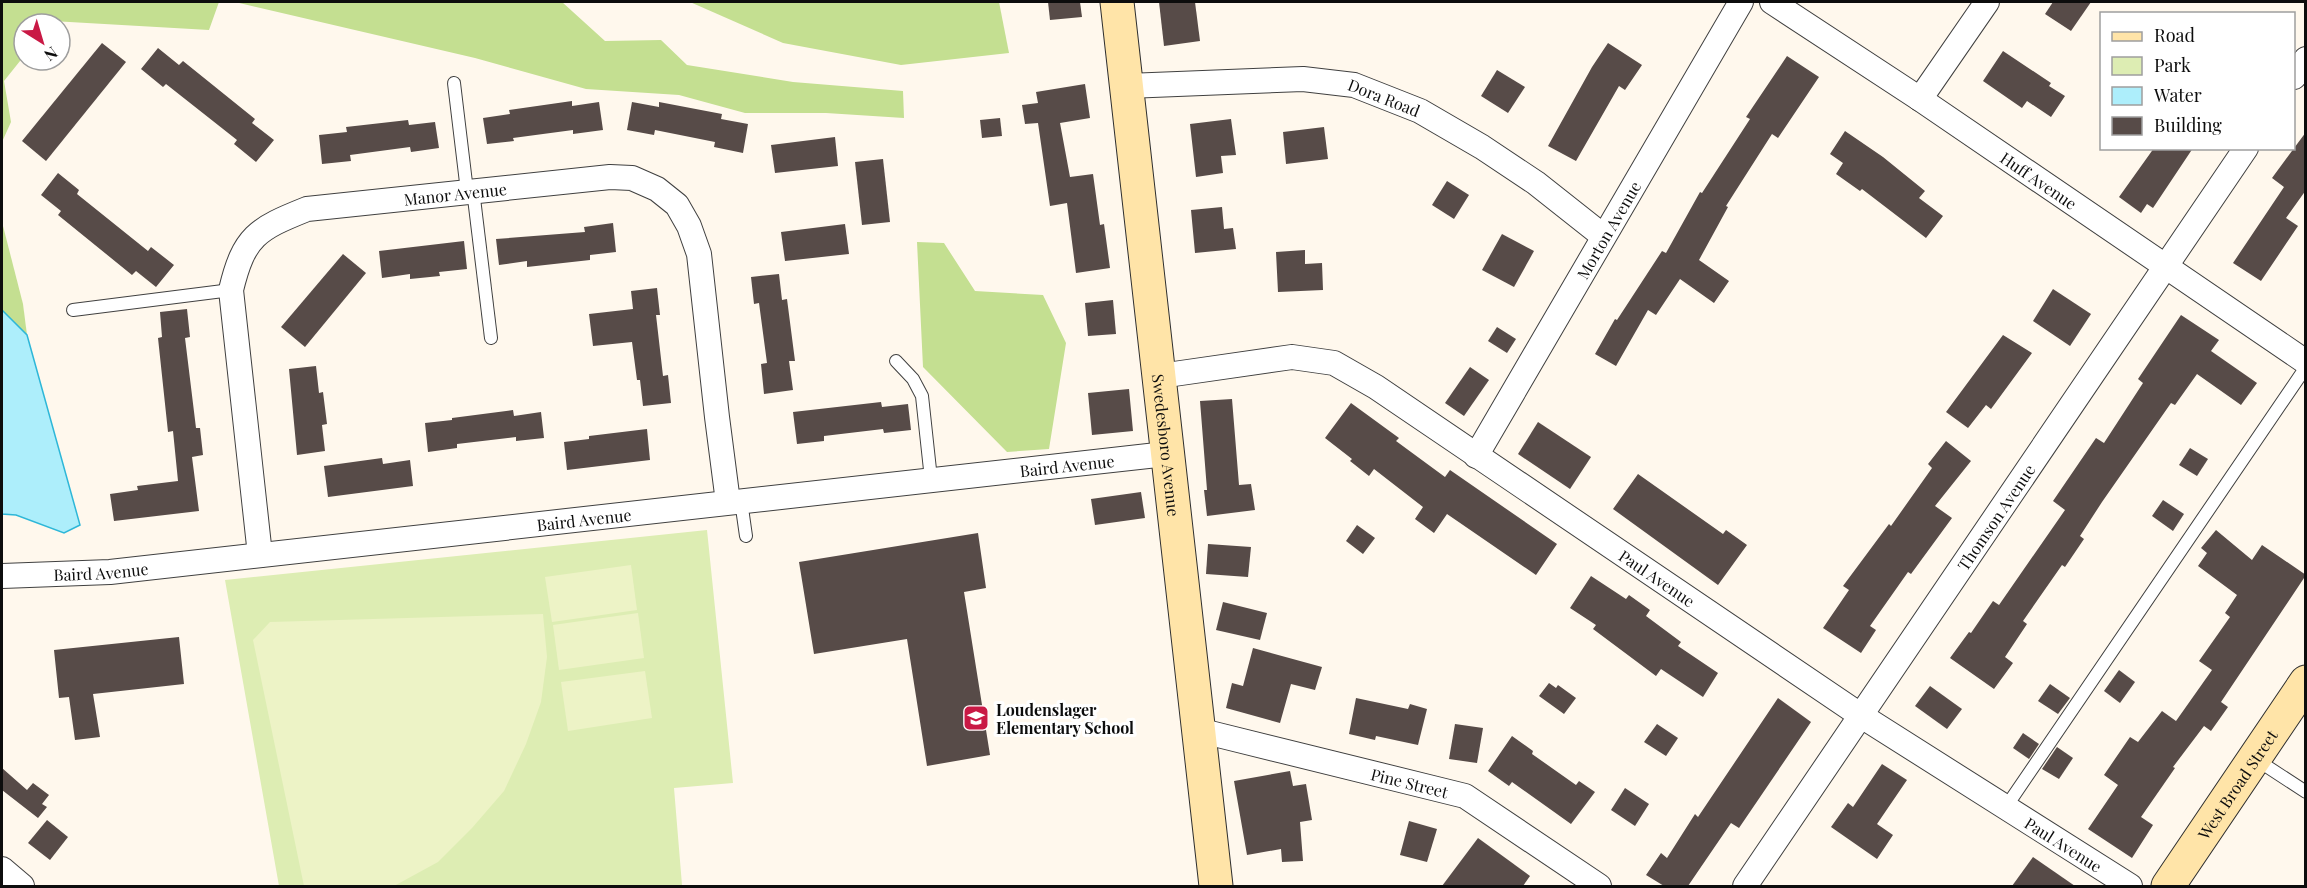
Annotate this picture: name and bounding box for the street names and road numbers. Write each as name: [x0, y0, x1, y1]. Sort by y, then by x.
street label: Dora Road: [1345, 73, 1423, 121]
street label: Huff Avenue: [1997, 147, 2081, 214]
street label: Manor Avenue: [403, 177, 508, 209]
street label: Morton Avenue: [1571, 177, 1645, 282]
street label: Swedesboro Avenue: [1148, 373, 1185, 518]
street label: Baird Avenue: [1019, 449, 1115, 481]
street label: Thomson Avenue: [1952, 460, 2039, 574]
street label: Baird Avenue: [536, 503, 632, 535]
street label: Paul Avenue: [1615, 544, 1699, 611]
street label: Baird Avenue: [53, 557, 149, 585]
street label: West Broad Street: [2192, 725, 2282, 844]
street label: Pine Street: [1369, 763, 1451, 802]
street label: Paul Avenue: [2021, 812, 2106, 876]

